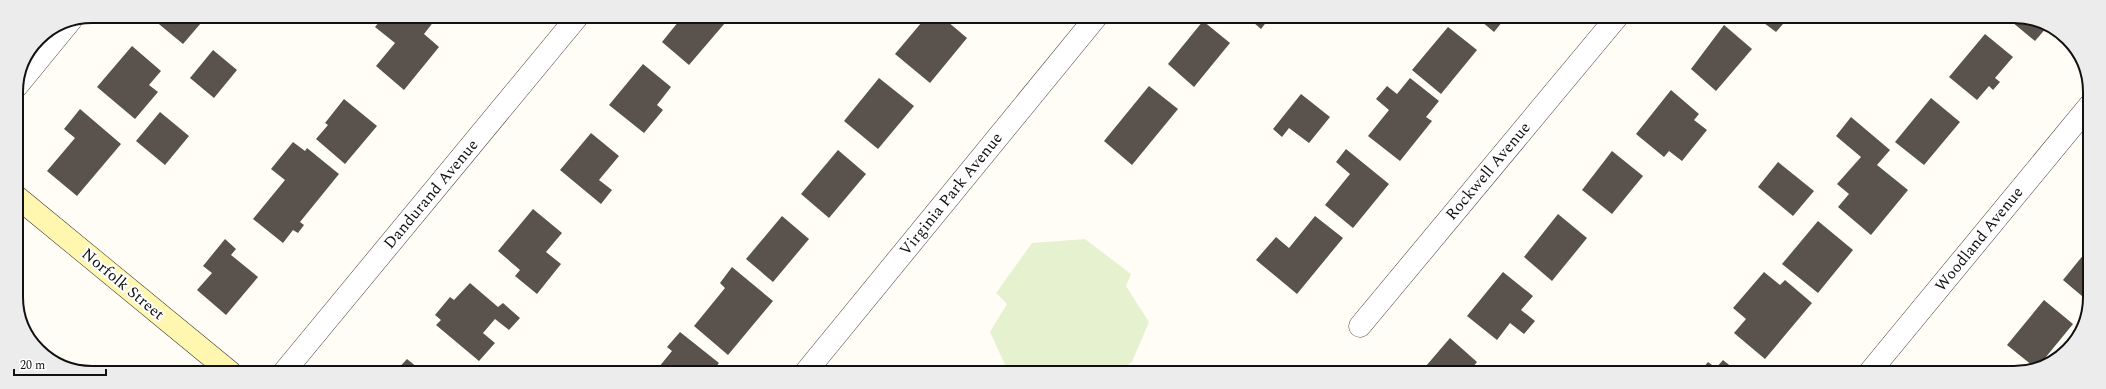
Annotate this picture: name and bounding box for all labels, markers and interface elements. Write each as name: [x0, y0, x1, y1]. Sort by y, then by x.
street label: Rockwell Avenue: [1440, 117, 1536, 225]
street label: Virginia Park Avenue: [894, 127, 1008, 261]
street label: Dandurand Avenue: [378, 134, 484, 254]
street label: Woodland Avenue: [1929, 181, 2029, 297]
street label: Norfolk Street: [76, 242, 170, 326]
scale bar: [14, 351, 106, 377]
text: 20 m: [20, 356, 45, 375]

